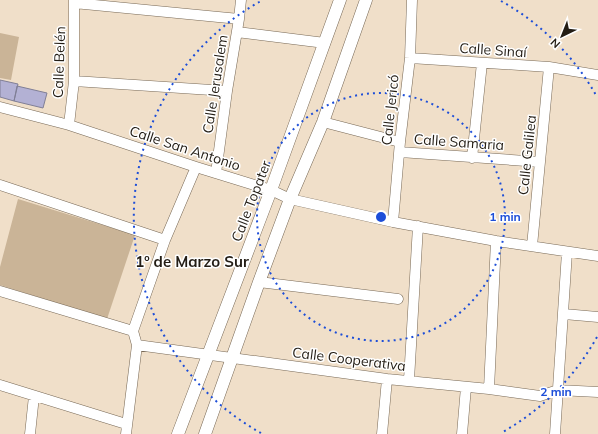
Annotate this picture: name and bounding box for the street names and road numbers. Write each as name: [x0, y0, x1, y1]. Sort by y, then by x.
street label: Calle Belén: [49, 26, 69, 98]
street label: Calle Jerusalem: [198, 33, 232, 135]
street label: Calle Sinaí: [459, 39, 528, 61]
street label: Calle Jericó: [377, 74, 403, 146]
street label: Calle Galilea: [514, 114, 540, 196]
street label: Calle San Antonio: [127, 122, 243, 174]
street label: Calle Samaria: [413, 130, 505, 154]
street label: Calle Topater: [227, 157, 275, 244]
street label: Calle Cooperativa: [291, 343, 407, 375]

